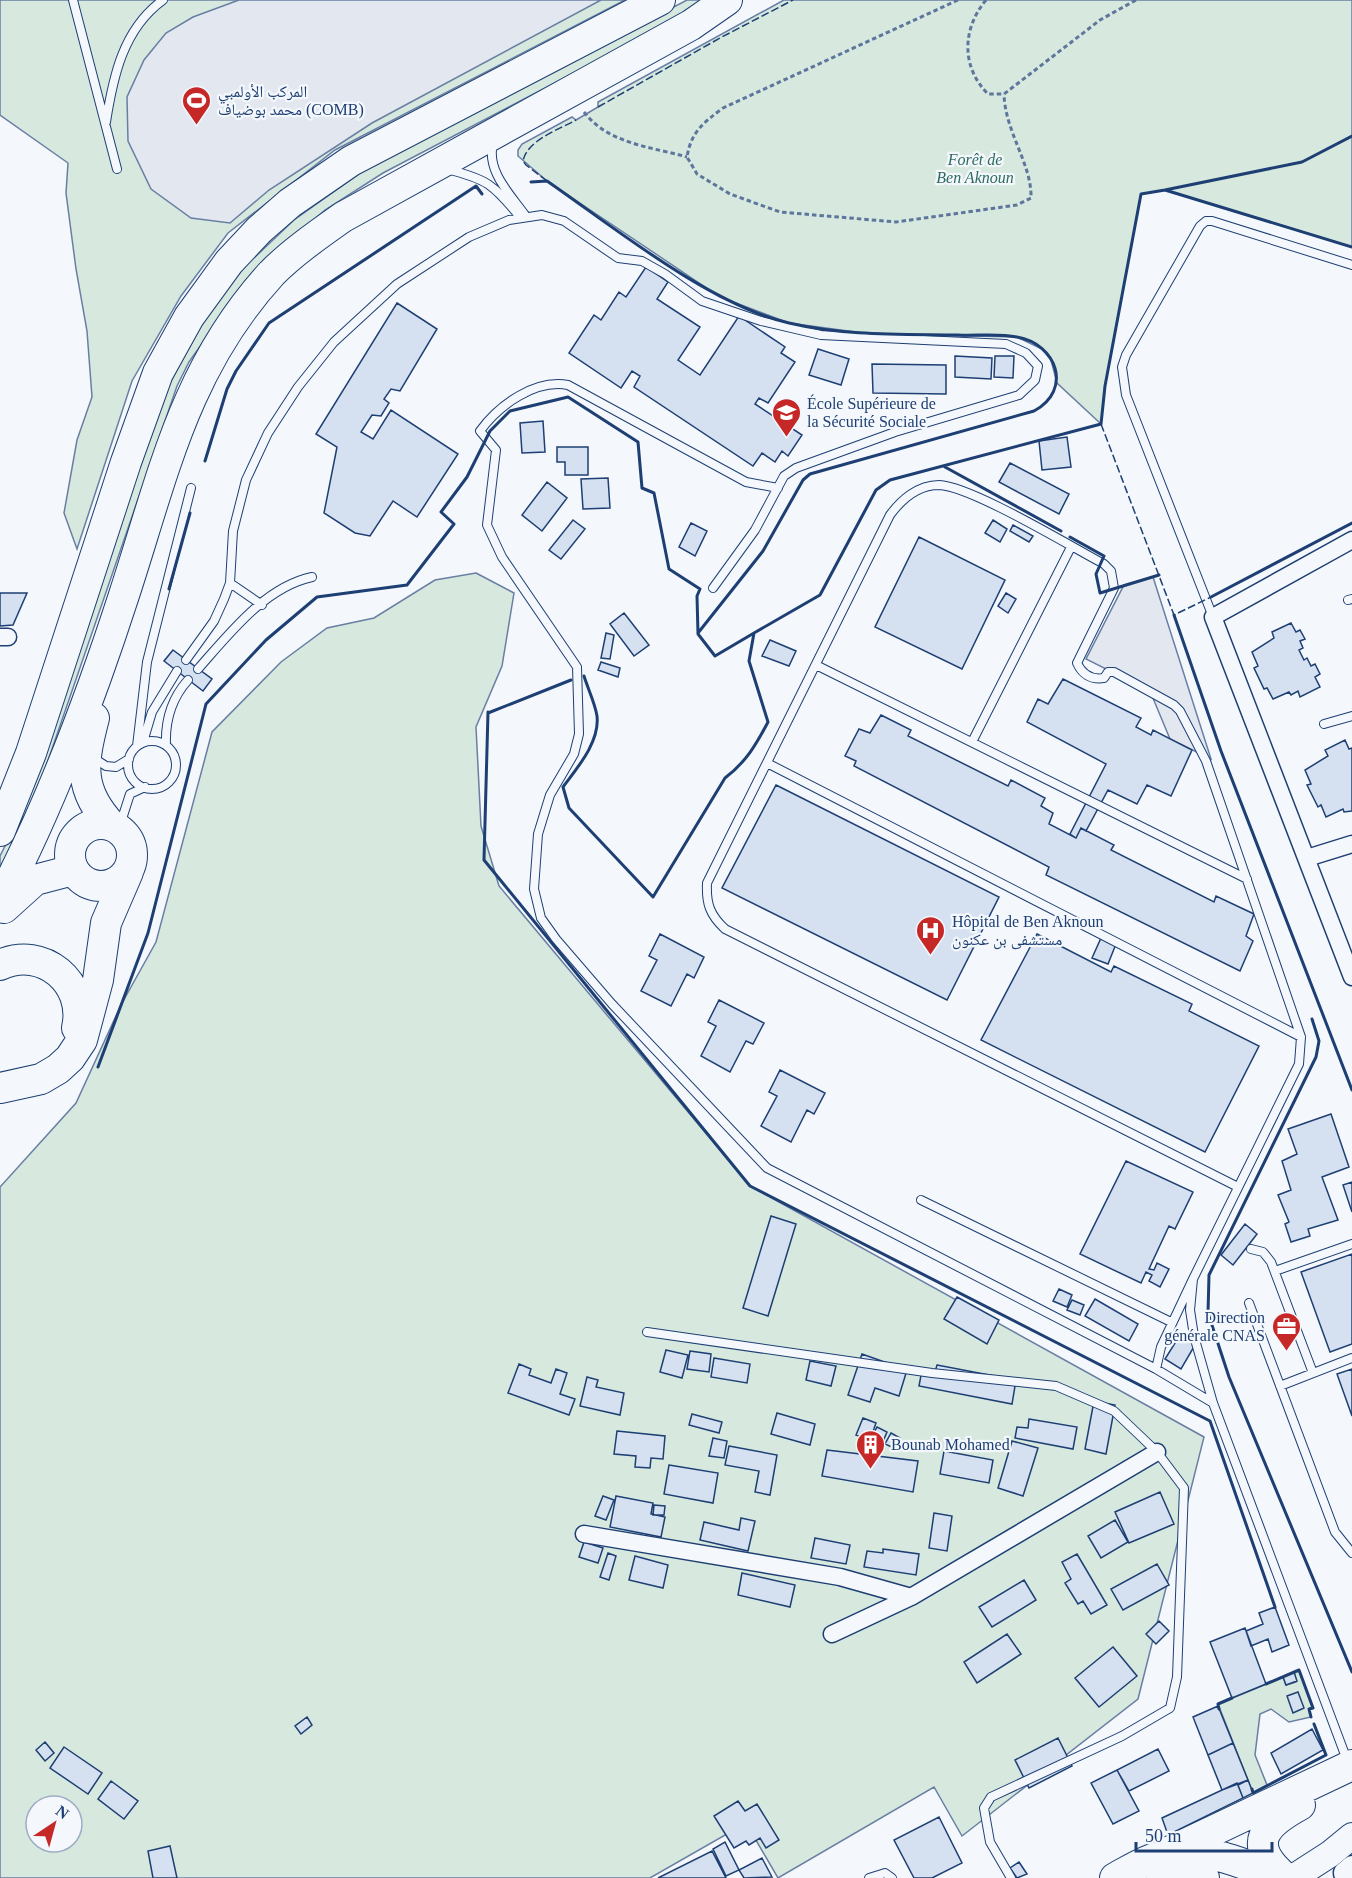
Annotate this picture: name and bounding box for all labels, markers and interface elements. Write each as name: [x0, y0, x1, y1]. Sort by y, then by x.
place label: المركب الأولمبي محمد بوضياف (COMB): [218, 83, 364, 119]
sports icon: المركب الأولمبي محمد بوضياف (COMB): [181, 84, 213, 126]
park label: Forêt de Ben Aknoun: [936, 151, 1014, 186]
place label: École Supérieure de la Sécurité Sociale: [807, 394, 936, 430]
school or university icon: École Supérieure de la Sécurité Sociale: [770, 396, 802, 438]
place label: Hôpital de Ben Aknoun مستشفى بن عكنون: [952, 913, 1104, 950]
hospital icon: Hôpital de Ben Aknoun مستشفى بن عكنون: [915, 914, 947, 956]
place label: Direction générale CNAS: [1164, 1309, 1265, 1345]
office icon: Direction générale CNAS: [1270, 1310, 1302, 1352]
building icon: Bounab Mohamed: [854, 1428, 886, 1470]
place label: Bounab Mohamed: [891, 1436, 1010, 1453]
north arrow: [24, 1794, 84, 1854]
text: N: [53, 1802, 73, 1823]
scale bar: [1136, 1815, 1272, 1853]
text: 50 m: [1145, 1826, 1182, 1846]

